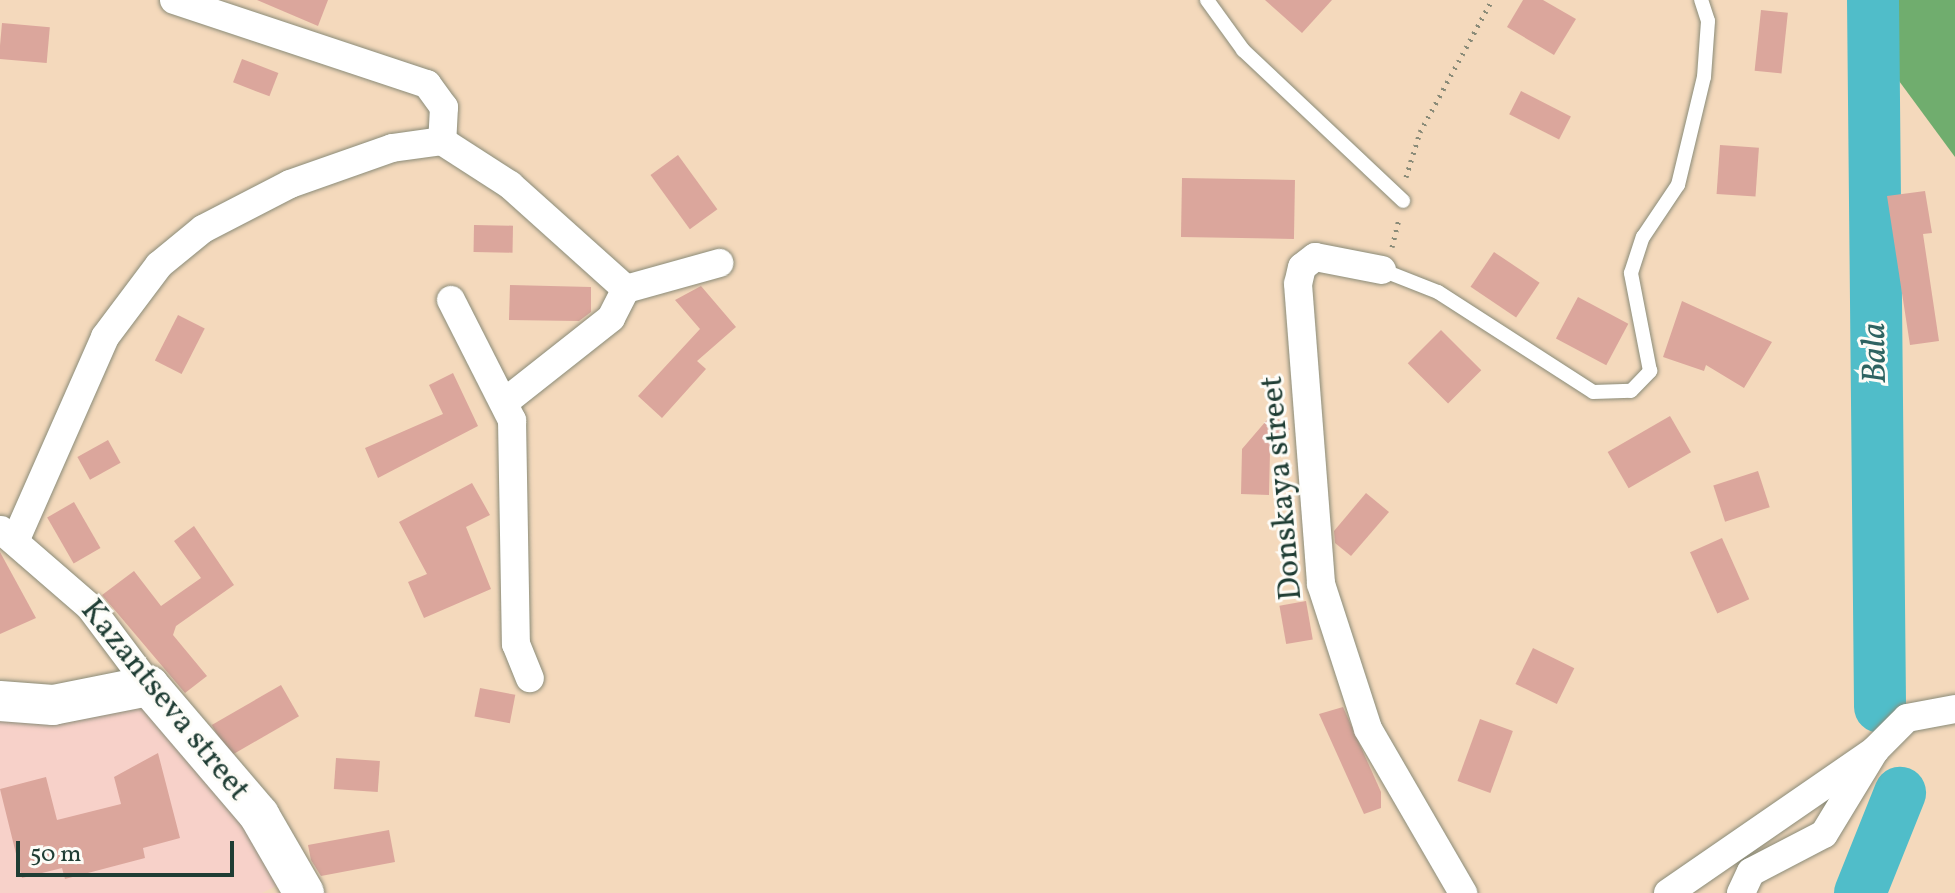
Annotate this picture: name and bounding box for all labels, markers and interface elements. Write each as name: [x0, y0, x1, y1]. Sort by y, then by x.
water label: Bala: [1855, 322, 1897, 384]
street label: Donskaya street: [1254, 374, 1312, 602]
street label: Kazantseva street: [71, 593, 257, 809]
scale bar: [20, 825, 238, 875]
text: 50 m: [30, 838, 82, 872]

